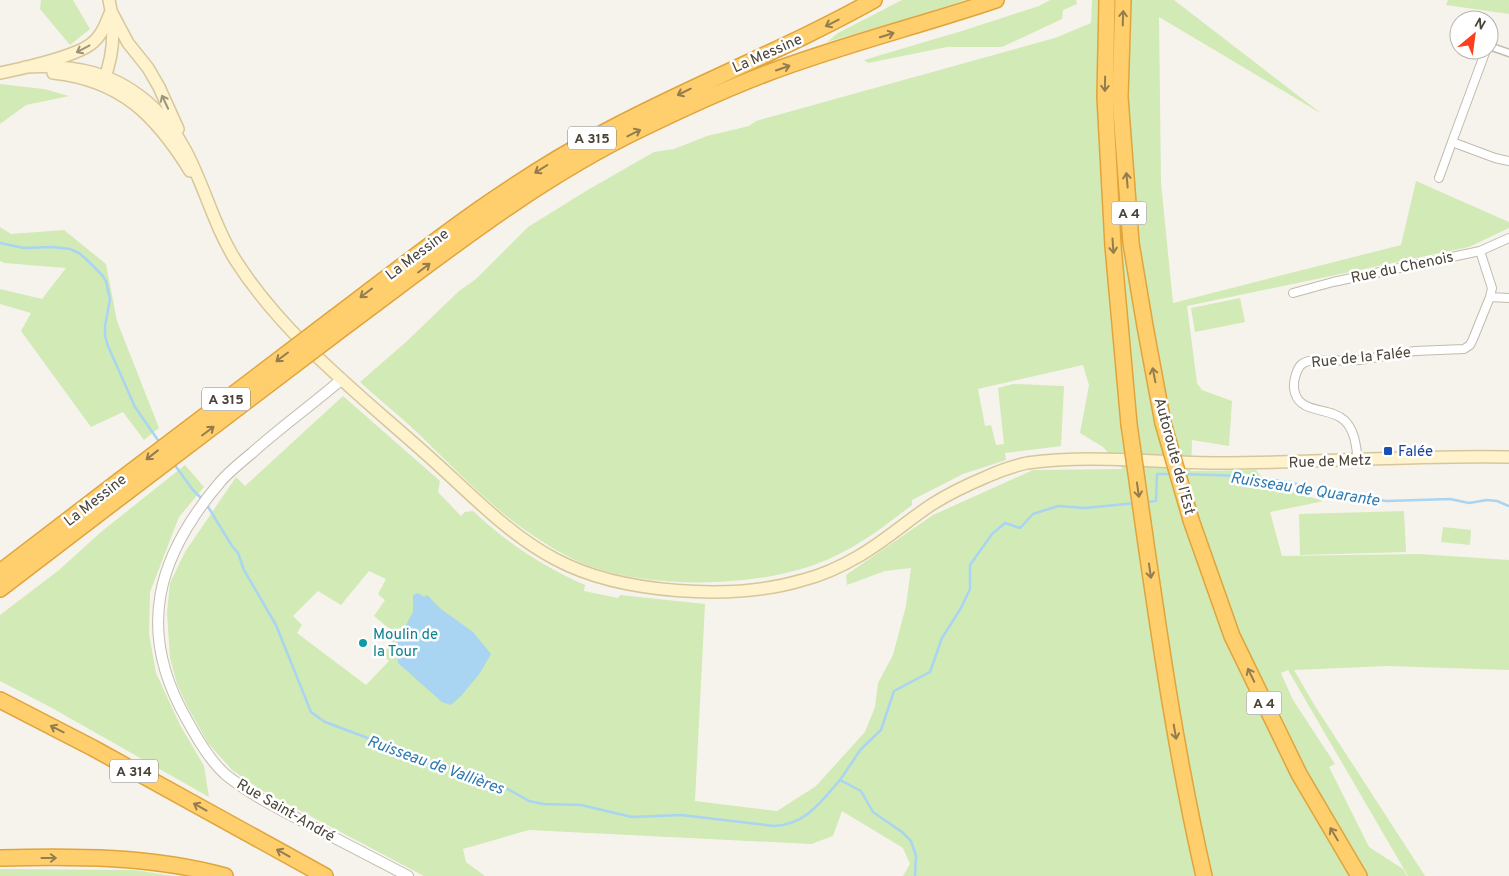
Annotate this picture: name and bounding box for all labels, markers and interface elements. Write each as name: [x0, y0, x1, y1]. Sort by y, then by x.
one-way arrow: [1118, 10, 1128, 26]
north arrow: [1449, 10, 1499, 60]
text: N: [1471, 15, 1488, 35]
one-way arrow: [824, 18, 839, 28]
one-way arrow: [879, 30, 895, 39]
street label: La Messine: [730, 31, 805, 78]
one-way arrow: [75, 44, 90, 54]
one-way arrow: [775, 63, 790, 72]
one-way arrow: [1100, 75, 1110, 91]
one-way arrow: [677, 88, 692, 97]
one-way arrow: [160, 95, 170, 110]
road number: A 315: [568, 126, 616, 150]
one-way arrow: [626, 128, 641, 137]
one-way arrow: [535, 164, 549, 174]
one-way arrow: [1122, 172, 1131, 188]
road number: A 4: [1112, 202, 1146, 224]
street label: La Messine: [382, 225, 453, 285]
one-way arrow: [1108, 238, 1117, 254]
street label: Rue du Chenois: [1349, 248, 1455, 289]
one-way arrow: [417, 262, 430, 273]
one-way arrow: [359, 288, 373, 298]
street label: Rue de la Falée: [1310, 344, 1412, 373]
one-way arrow: [275, 352, 289, 362]
one-way arrow: [1149, 368, 1159, 384]
road number: A 315: [202, 388, 250, 410]
street label: Autoroute de l’Est: [1149, 396, 1198, 517]
one-way arrow: [201, 426, 215, 436]
place label: Falée: [1398, 443, 1433, 462]
marker: Falée: [1382, 445, 1394, 457]
one-way arrow: [146, 450, 159, 461]
street label: Rue de Metz: [1288, 452, 1372, 473]
water label: Ruisseau de Quarante: [1229, 468, 1381, 512]
street label: La Messine: [61, 471, 131, 532]
one-way arrow: [1133, 481, 1143, 497]
one-way arrow: [1145, 563, 1155, 579]
place label: Moulin de la Tour: [373, 626, 438, 662]
marker: Moulin de la Tour: [357, 637, 369, 649]
one-way arrow: [1245, 668, 1255, 683]
road number: A 4: [1246, 691, 1282, 714]
one-way arrow: [1171, 723, 1181, 739]
one-way arrow: [50, 724, 65, 733]
water label: Ruisseau de Vallières: [364, 732, 507, 800]
road number: A 314: [110, 759, 158, 782]
street label: Rue Saint-André: [233, 776, 338, 847]
one-way arrow: [192, 802, 207, 812]
one-way arrow: [1329, 828, 1339, 842]
one-way arrow: [276, 848, 291, 858]
one-way arrow: [40, 853, 56, 863]

